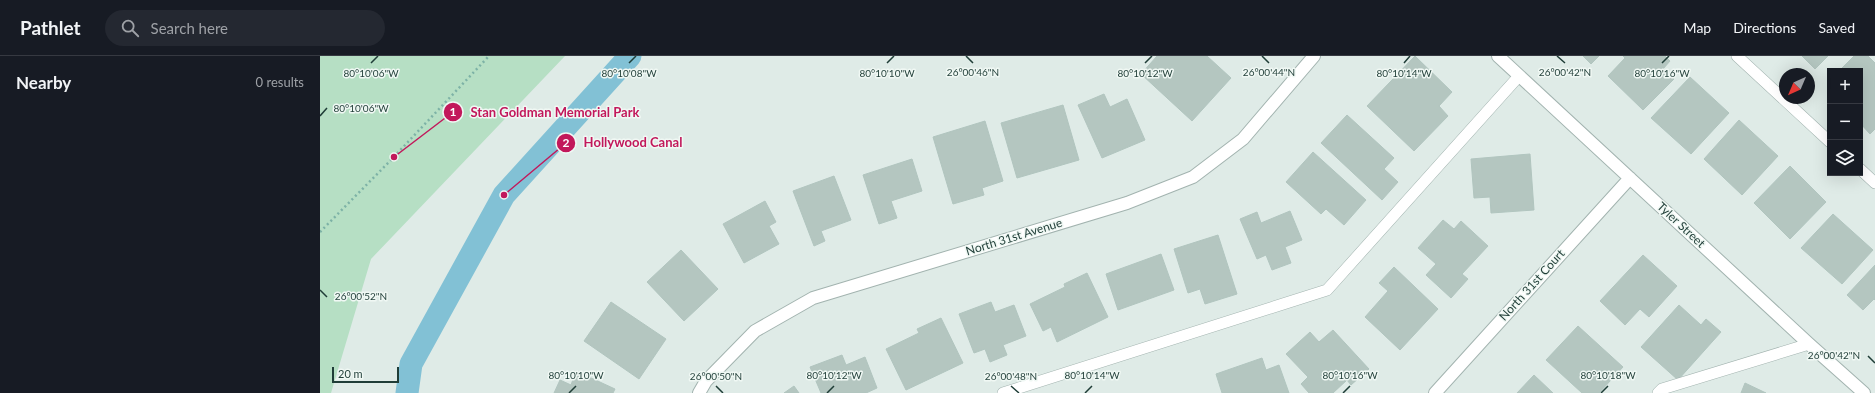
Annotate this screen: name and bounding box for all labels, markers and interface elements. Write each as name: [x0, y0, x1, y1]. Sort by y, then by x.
search box: [105, 10, 385, 46]
text: Pathlet: [20, 16, 81, 39]
icon: search: [119, 17, 141, 39]
text: Search here: [151, 19, 228, 37]
text: Map: [1684, 19, 1711, 36]
text: Directions: [1733, 19, 1796, 36]
text: Saved: [1818, 19, 1855, 36]
text: 26°00'46"N: [947, 66, 999, 78]
text: 26°00'44"N: [1243, 66, 1295, 78]
text: 26°00'42"N: [1539, 66, 1591, 78]
text: 80°10'06"W: [343, 67, 399, 79]
text: 80°10'08"W: [601, 67, 657, 79]
text: 80°10'10"W: [859, 67, 915, 79]
text: 80°10'12"W: [1117, 67, 1173, 79]
text: 80°10'14"W: [1376, 67, 1432, 79]
text: 80°10'16"W: [1634, 67, 1690, 79]
north arrow: [1779, 68, 1815, 104]
map controls: [1827, 68, 1863, 176]
button: +: [1827, 68, 1863, 104]
text: Nearby: [16, 72, 71, 93]
text: 0 results: [256, 74, 304, 90]
callout: Stan Goldman Memorial Park: [443, 99, 648, 124]
text: 80°10'06"W: [333, 102, 389, 114]
text: 1: [450, 104, 457, 119]
text: Stan Goldman Memorial Park: [471, 104, 640, 120]
button: −: [1827, 104, 1863, 140]
callout: Hollywood Canal: [556, 130, 690, 155]
text: Hollywood Canal: [584, 134, 682, 150]
text: 2: [563, 135, 570, 150]
button: layers: [1827, 140, 1863, 176]
street label: Tyler Street: [1654, 199, 1709, 251]
street label: North 31st Avenue: [964, 215, 1064, 258]
street label: North 31st Court: [1496, 245, 1568, 323]
text: 26°00'52"N: [335, 290, 387, 302]
text: 26°00'42"N: [1808, 349, 1860, 361]
scale bar: [332, 365, 399, 384]
text: 20 m: [338, 367, 363, 380]
text: 80°10'10"W: [548, 369, 604, 381]
text: 80°10'12"W: [806, 369, 862, 381]
text: 80°10'14"W: [1064, 369, 1120, 381]
text: 80°10'16"W: [1322, 369, 1378, 381]
text: 80°10'18"W: [1580, 369, 1636, 381]
text: 26°00'50"N: [690, 370, 742, 382]
text: 26°00'48"N: [985, 370, 1037, 382]

